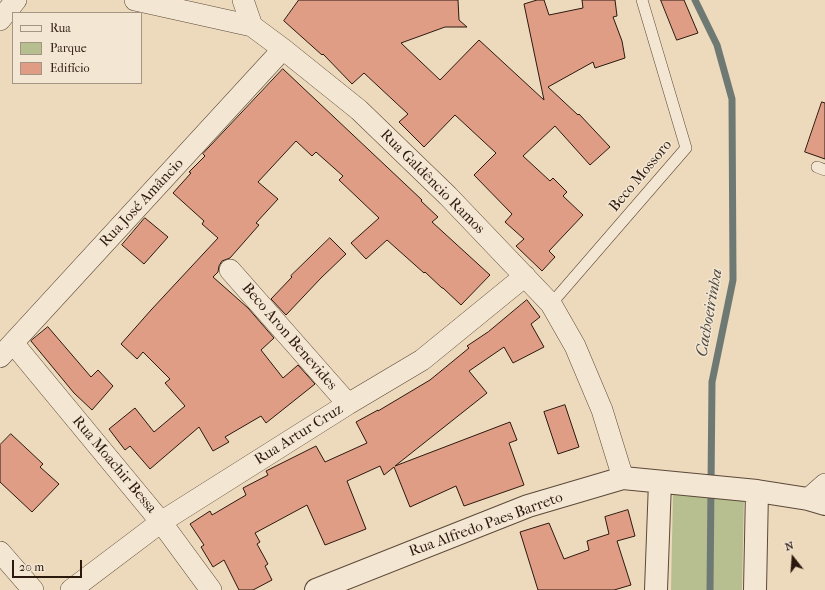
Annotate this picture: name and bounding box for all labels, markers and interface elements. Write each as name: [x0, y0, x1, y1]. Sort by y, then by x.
legend: [12, 12, 142, 84]
text: Rua: [50, 21, 71, 35]
text: Parque: [50, 41, 87, 55]
text: Edifício: [50, 61, 90, 75]
street label: Rua Galdêncio Ramos: [376, 126, 488, 238]
street label: Beco Mossoro: [606, 136, 676, 216]
street label: Rua José Amâncio: [96, 155, 188, 251]
water label: Cachoeirinha: [693, 268, 727, 358]
street label: Beco Aron Benevides: [238, 280, 340, 394]
street label: Rua Artur Cruz: [252, 401, 346, 469]
street label: Rua Moachir Bessa: [68, 413, 160, 517]
street label: Rua Alfredo Paes Barreto: [407, 489, 565, 561]
north arrow: [773, 538, 813, 578]
text: N: [783, 539, 795, 553]
scale bar: [14, 552, 84, 578]
text: 20 m: [19, 560, 44, 574]

